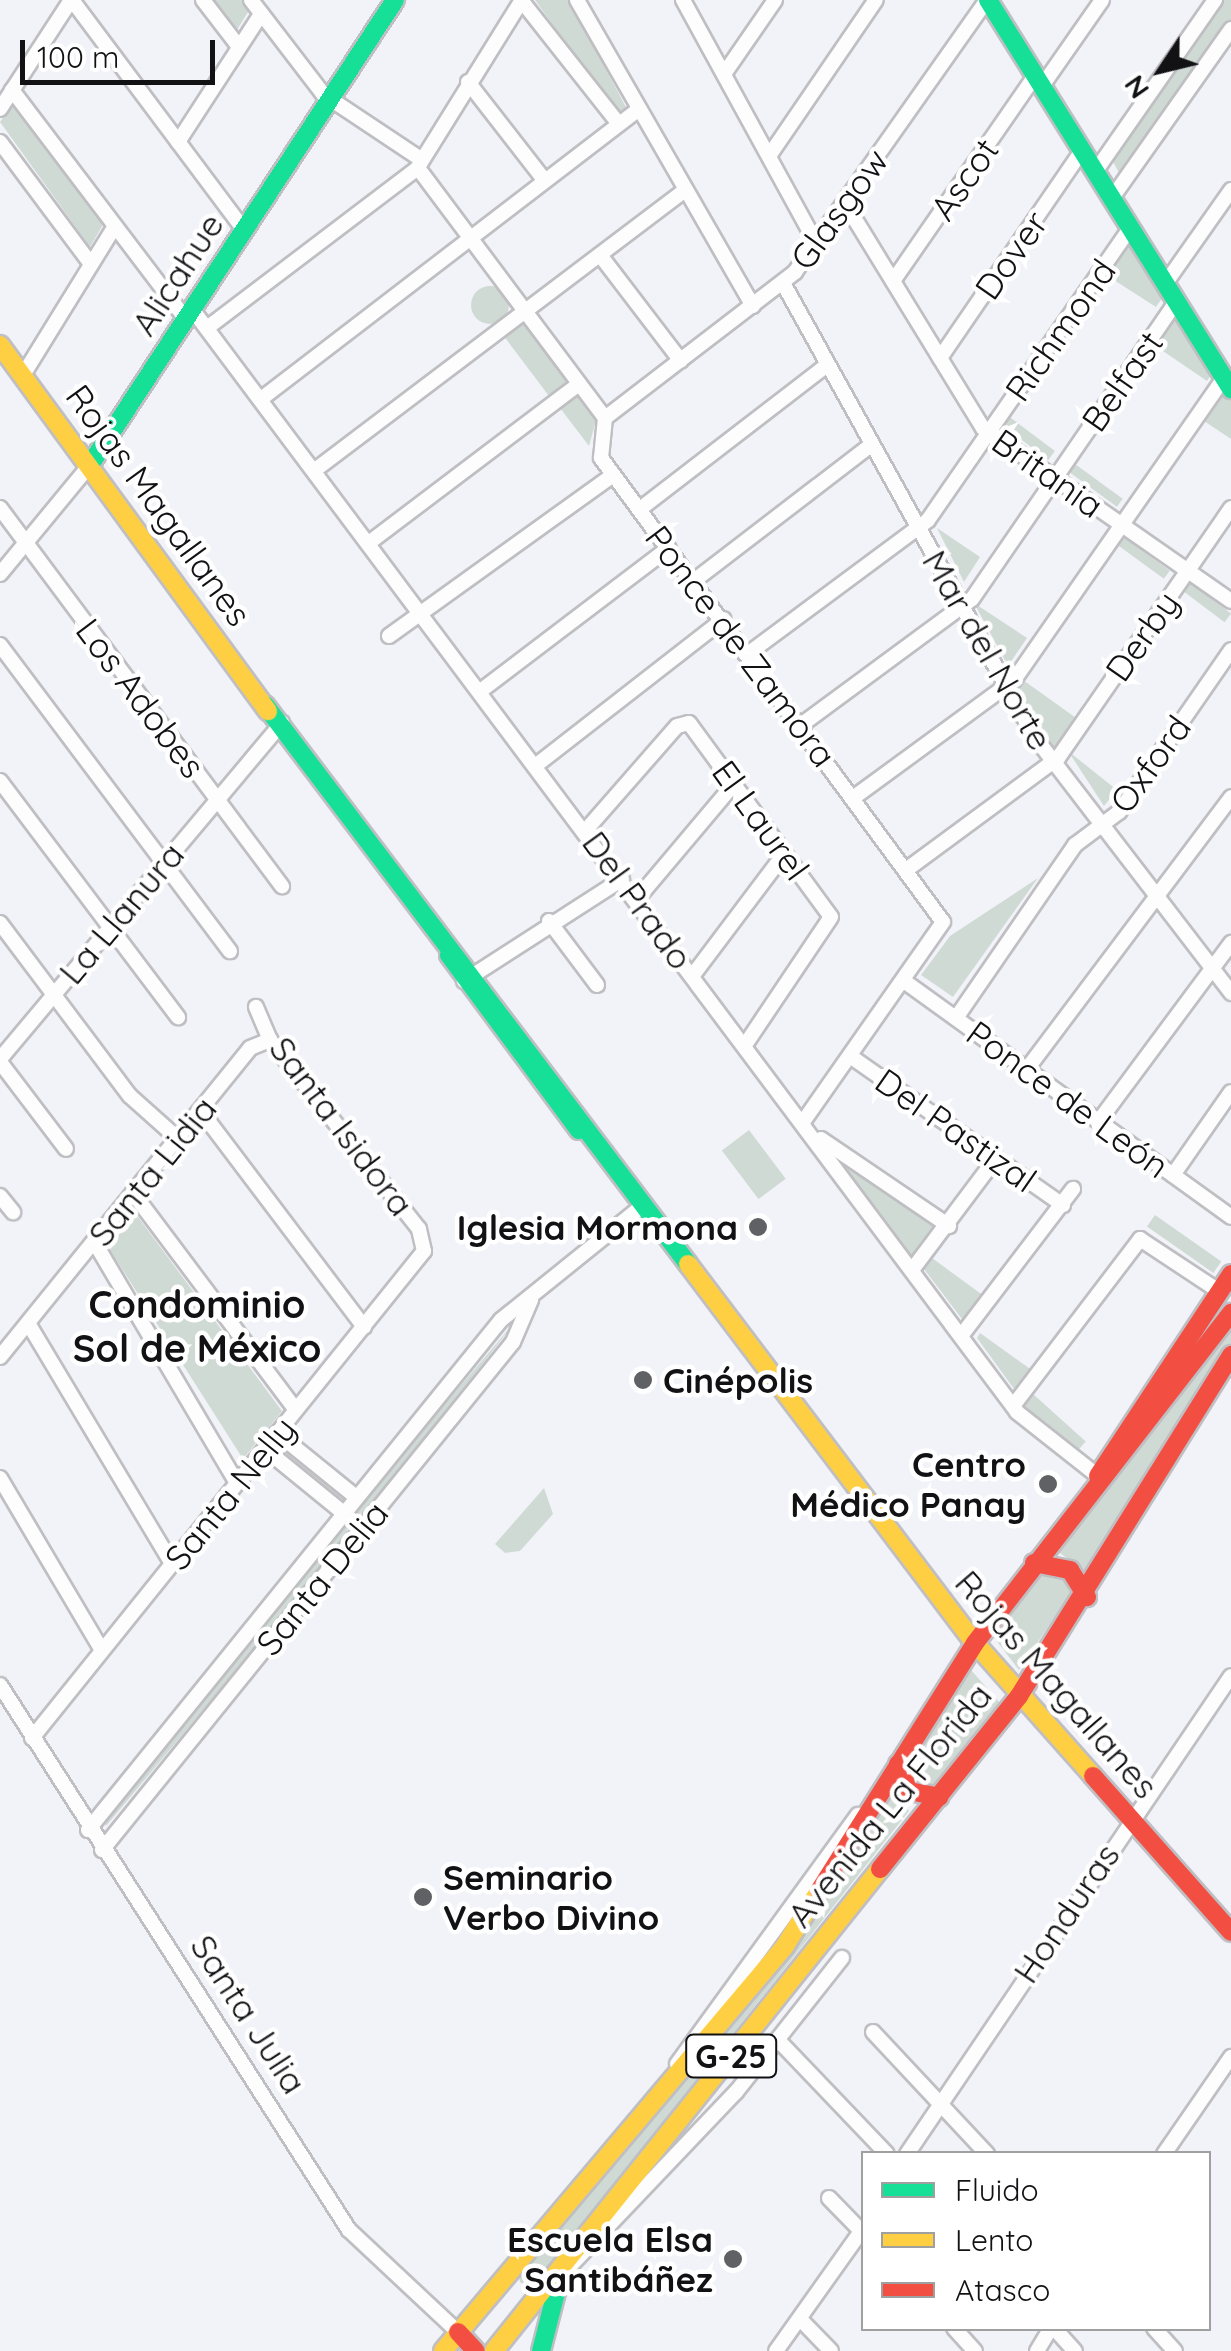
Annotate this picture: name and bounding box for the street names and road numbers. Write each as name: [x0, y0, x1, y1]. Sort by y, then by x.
street label: Ascot: [921, 130, 1007, 228]
street label: Glasgow: [781, 141, 897, 277]
street label: Dover: [966, 203, 1056, 307]
street label: Alicahue: [122, 205, 232, 343]
street label: Richmond: [996, 251, 1124, 409]
street label: Belfast: [1072, 323, 1172, 439]
street label: Rojas Magallanes: [57, 376, 261, 634]
street label: Britania: [984, 420, 1112, 526]
street label: Ponce de Zamora: [637, 517, 845, 775]
street label: Mar del Norte: [914, 543, 1062, 757]
street label: Derby: [1096, 583, 1188, 689]
street label: Los Adobes: [68, 610, 214, 786]
street label: Oxford: [1101, 707, 1199, 821]
street label: El Laurel: [704, 752, 818, 888]
street label: Del Prado: [574, 823, 702, 977]
street label: La Llanura: [50, 834, 192, 992]
street label: Ponce de León: [959, 1012, 1177, 1186]
street label: Santa Isidora: [261, 1028, 423, 1224]
street label: Del Pastizal: [868, 1059, 1044, 1201]
street label: Santa Lidia: [79, 1088, 225, 1254]
street label: Santa Nelly: [156, 1408, 304, 1578]
street label: Santa Delia: [247, 1493, 397, 1663]
street label: Rojas Magallanes: [947, 1562, 1167, 1806]
street label: Avenida La Florida: [778, 1675, 1000, 1935]
street label: Honduras: [1004, 1835, 1128, 1991]
street label: Santa Julia: [182, 1927, 316, 2101]
road number: G-25: [684, 2029, 778, 2083]

